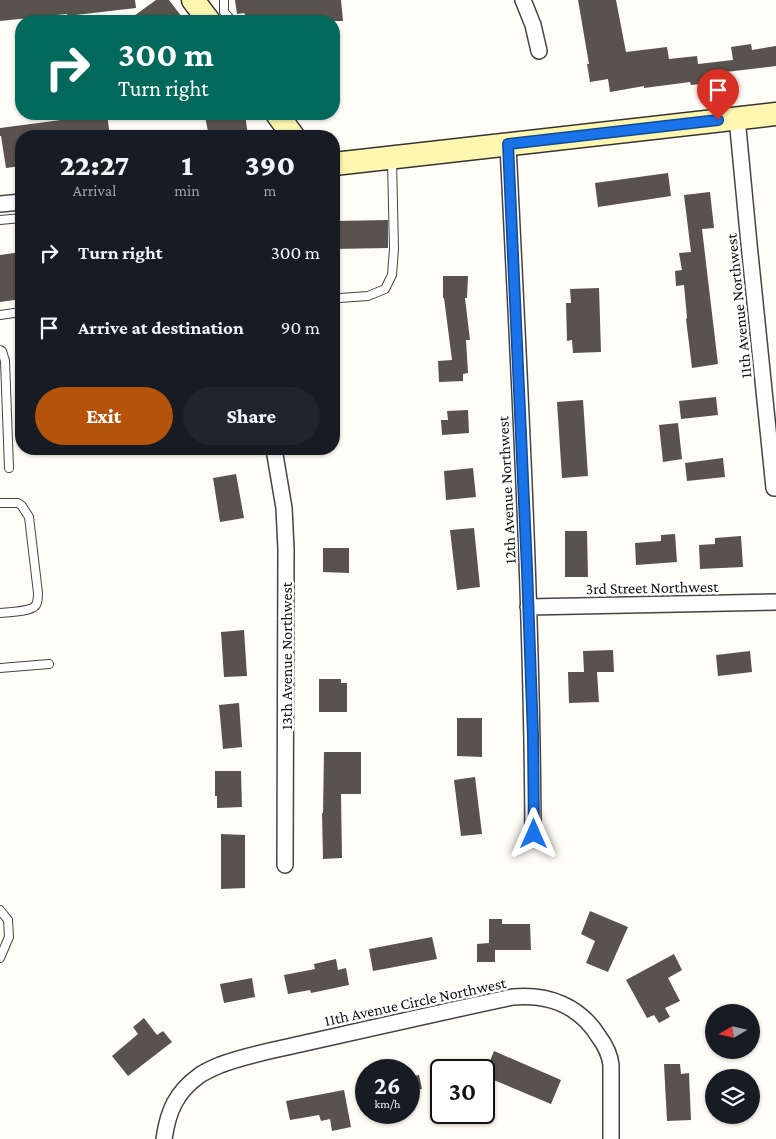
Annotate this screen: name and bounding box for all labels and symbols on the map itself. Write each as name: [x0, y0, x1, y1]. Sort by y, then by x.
pin: [697, 69, 739, 120]
street label: 11th Avenue Northwest: [722, 232, 755, 379]
street label: 12th Avenue Northwest: [494, 415, 519, 564]
street label: 3rd Street Northwest: [585, 578, 719, 597]
street label: 13th Avenue Northwest: [278, 581, 295, 730]
position arrow: [507, 807, 559, 859]
street label: 11th Avenue Circle Northwest: [323, 974, 508, 1029]
north arrow: [705, 1004, 760, 1059]
speed limit sign: 30: [430, 1059, 495, 1124]

